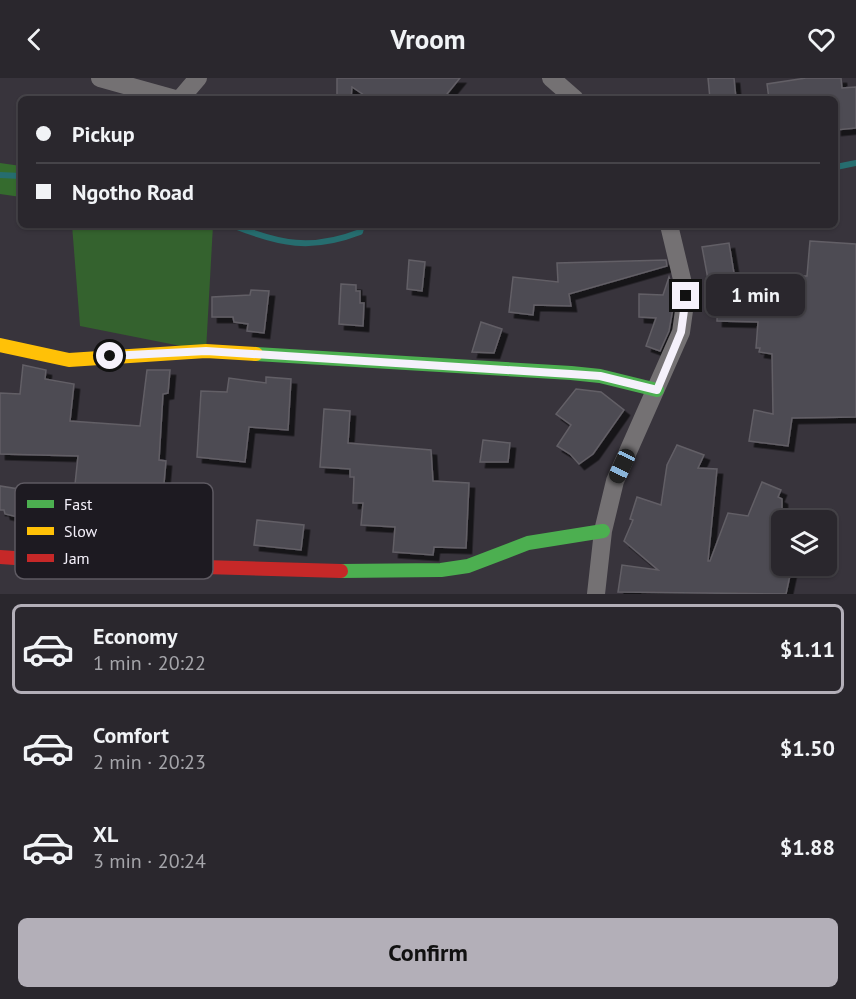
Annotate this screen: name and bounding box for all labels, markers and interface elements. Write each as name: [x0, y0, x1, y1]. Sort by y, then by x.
text: Vroom: [391, 22, 465, 56]
icon: back: [18, 23, 51, 56]
icon: heart: [805, 23, 838, 56]
text: Pickup: [72, 120, 135, 148]
text: Ngotho Road: [72, 178, 194, 206]
callout: 1 min: [707, 275, 806, 317]
route end: [672, 282, 699, 309]
text: 1 min: [731, 282, 780, 308]
route start: [96, 342, 123, 369]
car: [606, 446, 638, 486]
legend: [15, 483, 213, 579]
text: Fast: [64, 494, 93, 514]
map controls: [771, 510, 837, 576]
button: layers: [771, 510, 837, 576]
text: Slow: [64, 521, 98, 541]
text: Jam: [63, 548, 90, 568]
icon: car: [21, 622, 75, 676]
text: Economy: [93, 622, 177, 650]
text: $1.11: [780, 635, 835, 663]
text: 1 min · 20:22: [93, 650, 206, 676]
icon: car: [21, 721, 75, 775]
text: Comfort: [93, 721, 169, 749]
text: $1.50: [780, 734, 835, 762]
text: 2 min · 20:23: [93, 749, 206, 775]
icon: car: [21, 820, 75, 874]
text: XL: [93, 820, 118, 848]
text: $1.88: [780, 833, 835, 861]
text: 3 min · 20:24: [93, 848, 206, 874]
button: Confirm: [18, 918, 838, 987]

